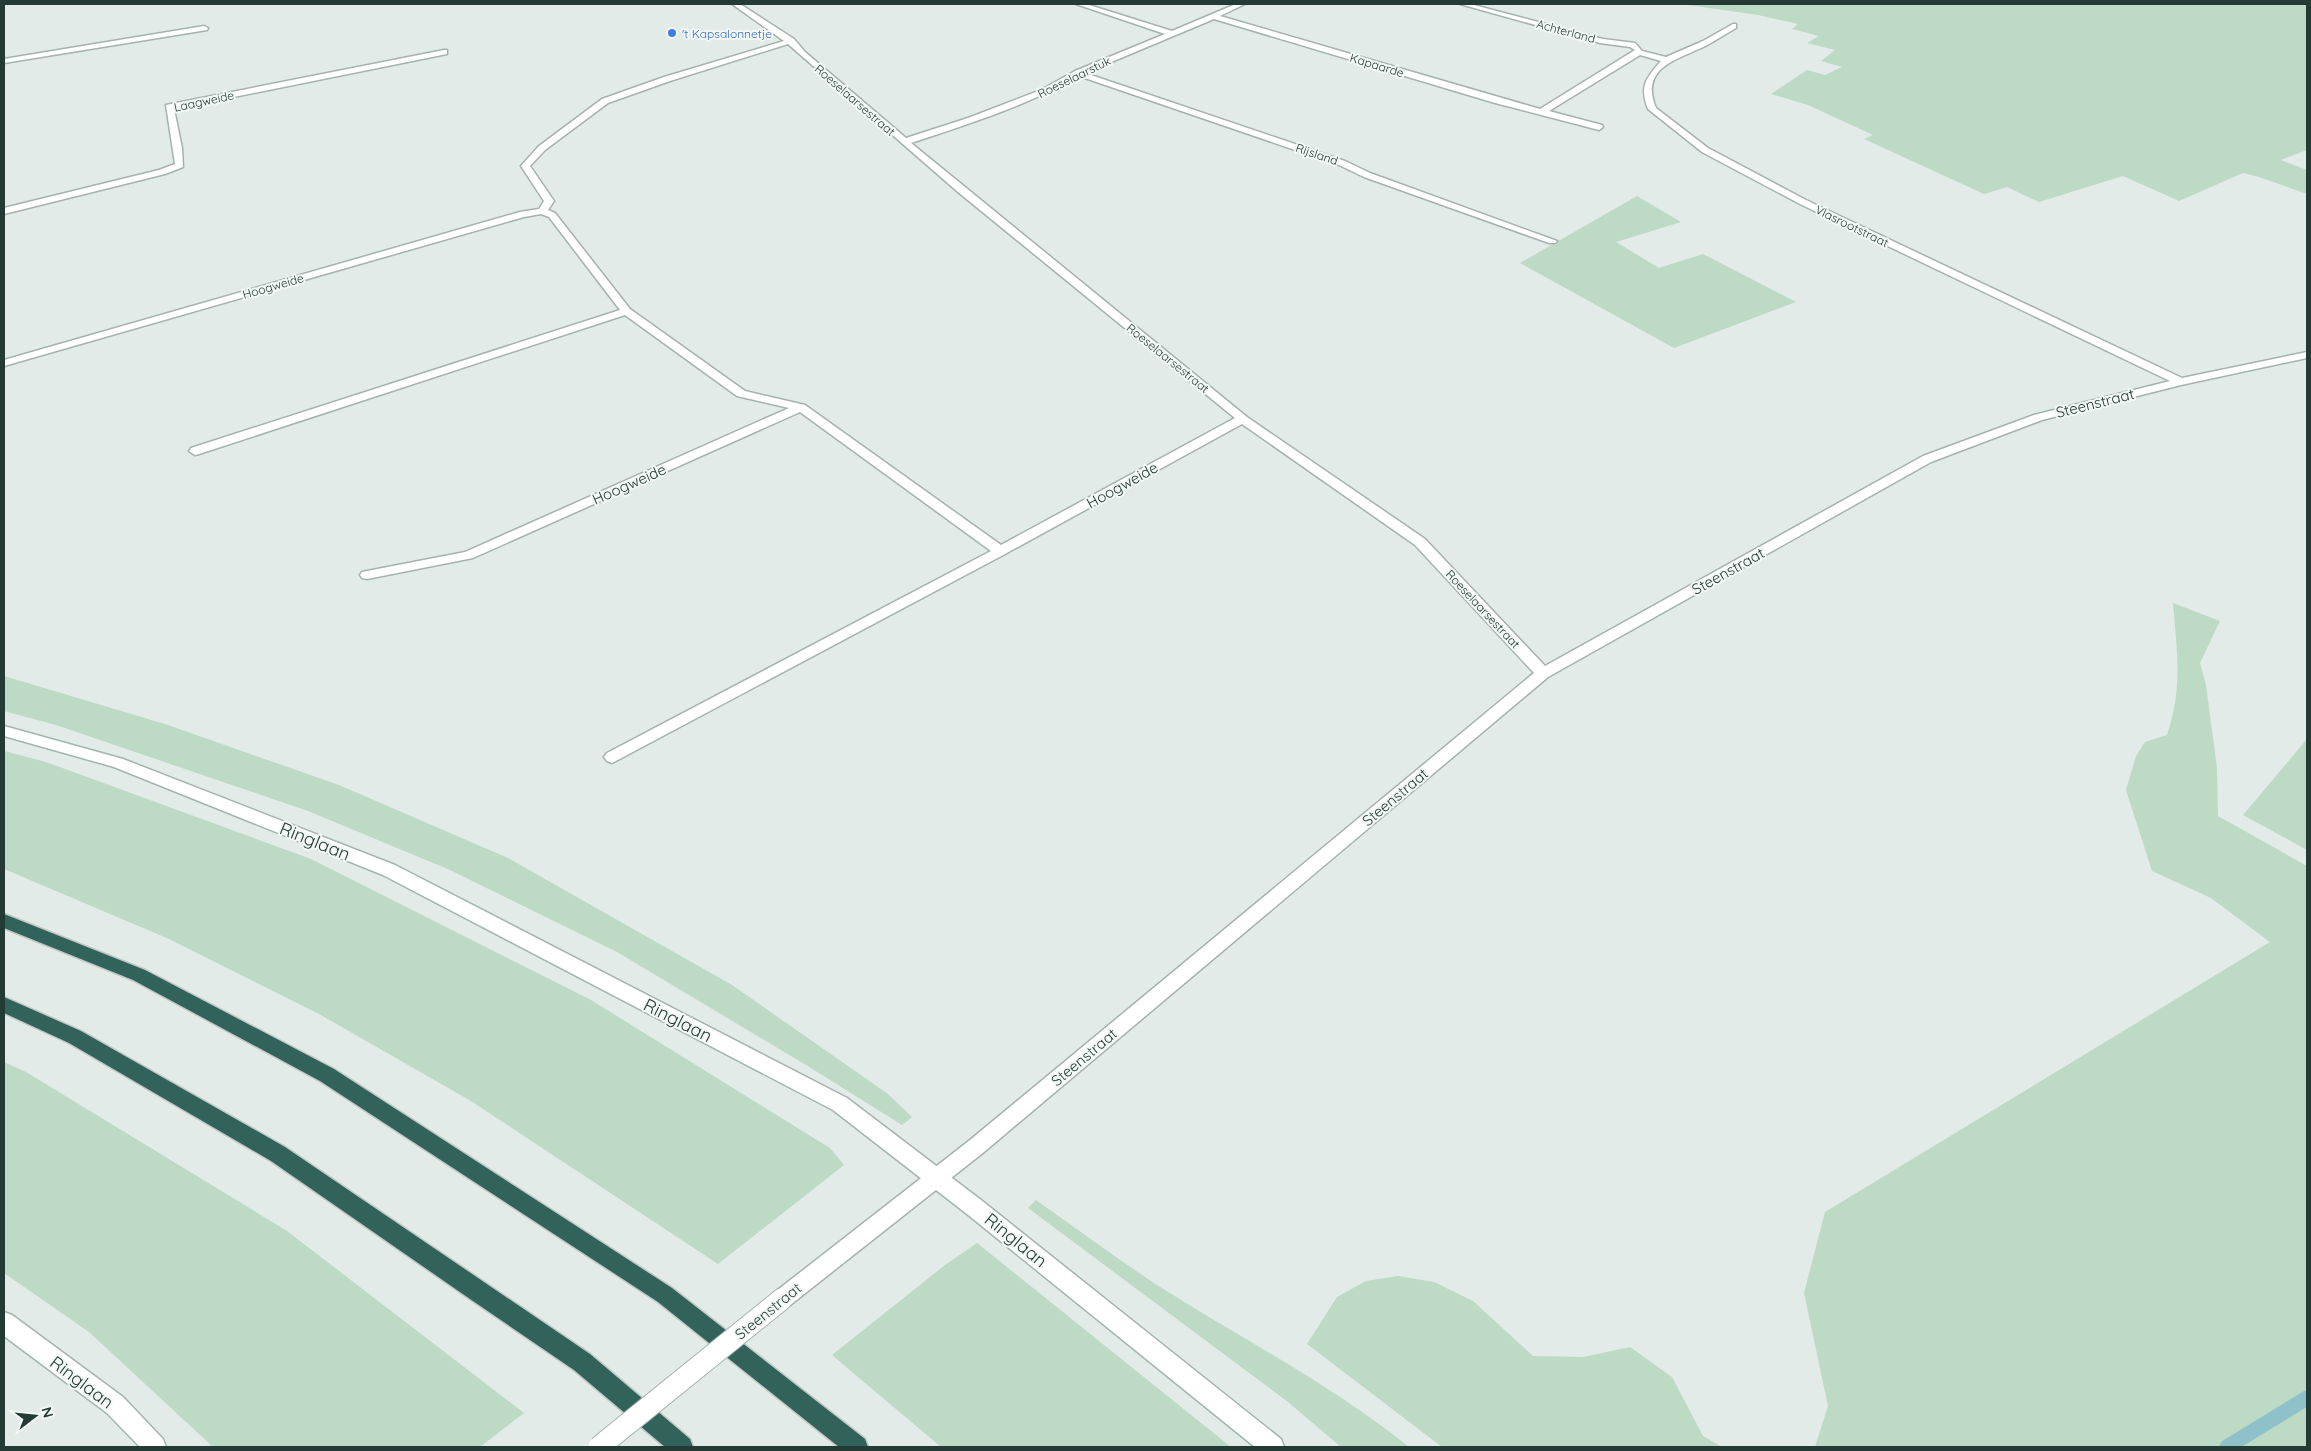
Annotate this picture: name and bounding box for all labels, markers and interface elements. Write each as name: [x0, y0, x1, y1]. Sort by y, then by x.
street label: Achterland: [1535, 16, 1597, 46]
place label: 't Kapsalonnetje: [682, 26, 772, 41]
marker: 't Kapsalonnetje: [666, 27, 678, 39]
street label: Kapaarde: [1348, 50, 1406, 80]
street label: Roeselaarstuk: [1035, 53, 1113, 101]
street label: Roeselaarsestraat: [812, 61, 898, 139]
street label: Laagweide: [173, 87, 236, 115]
street label: Rijsland: [1294, 140, 1340, 168]
street label: Vlasrootstraat: [1813, 202, 1891, 250]
street label: Hoogweide: [241, 270, 306, 302]
street label: Roeselaarsestraat: [1124, 320, 1212, 396]
street label: Steenstraat: [2054, 384, 2136, 422]
street label: Hoogweide: [1083, 458, 1161, 512]
street label: Hoogweide: [589, 459, 669, 509]
street label: Steenstraat: [1688, 543, 1768, 599]
street label: Roeselaarsestraat: [1443, 567, 1523, 651]
street label: Steenstraat: [1358, 764, 1432, 830]
street label: Ringlaan: [276, 816, 354, 866]
street label: Ringlaan: [640, 993, 716, 1047]
street label: Steenstraat: [1047, 1024, 1121, 1090]
street label: Ringlaan: [980, 1208, 1052, 1272]
street label: Steenstraat: [731, 1278, 805, 1344]
street label: Ringlaan: [45, 1351, 119, 1413]
north arrow: [10, 1391, 60, 1441]
text: N: [37, 1405, 58, 1420]

